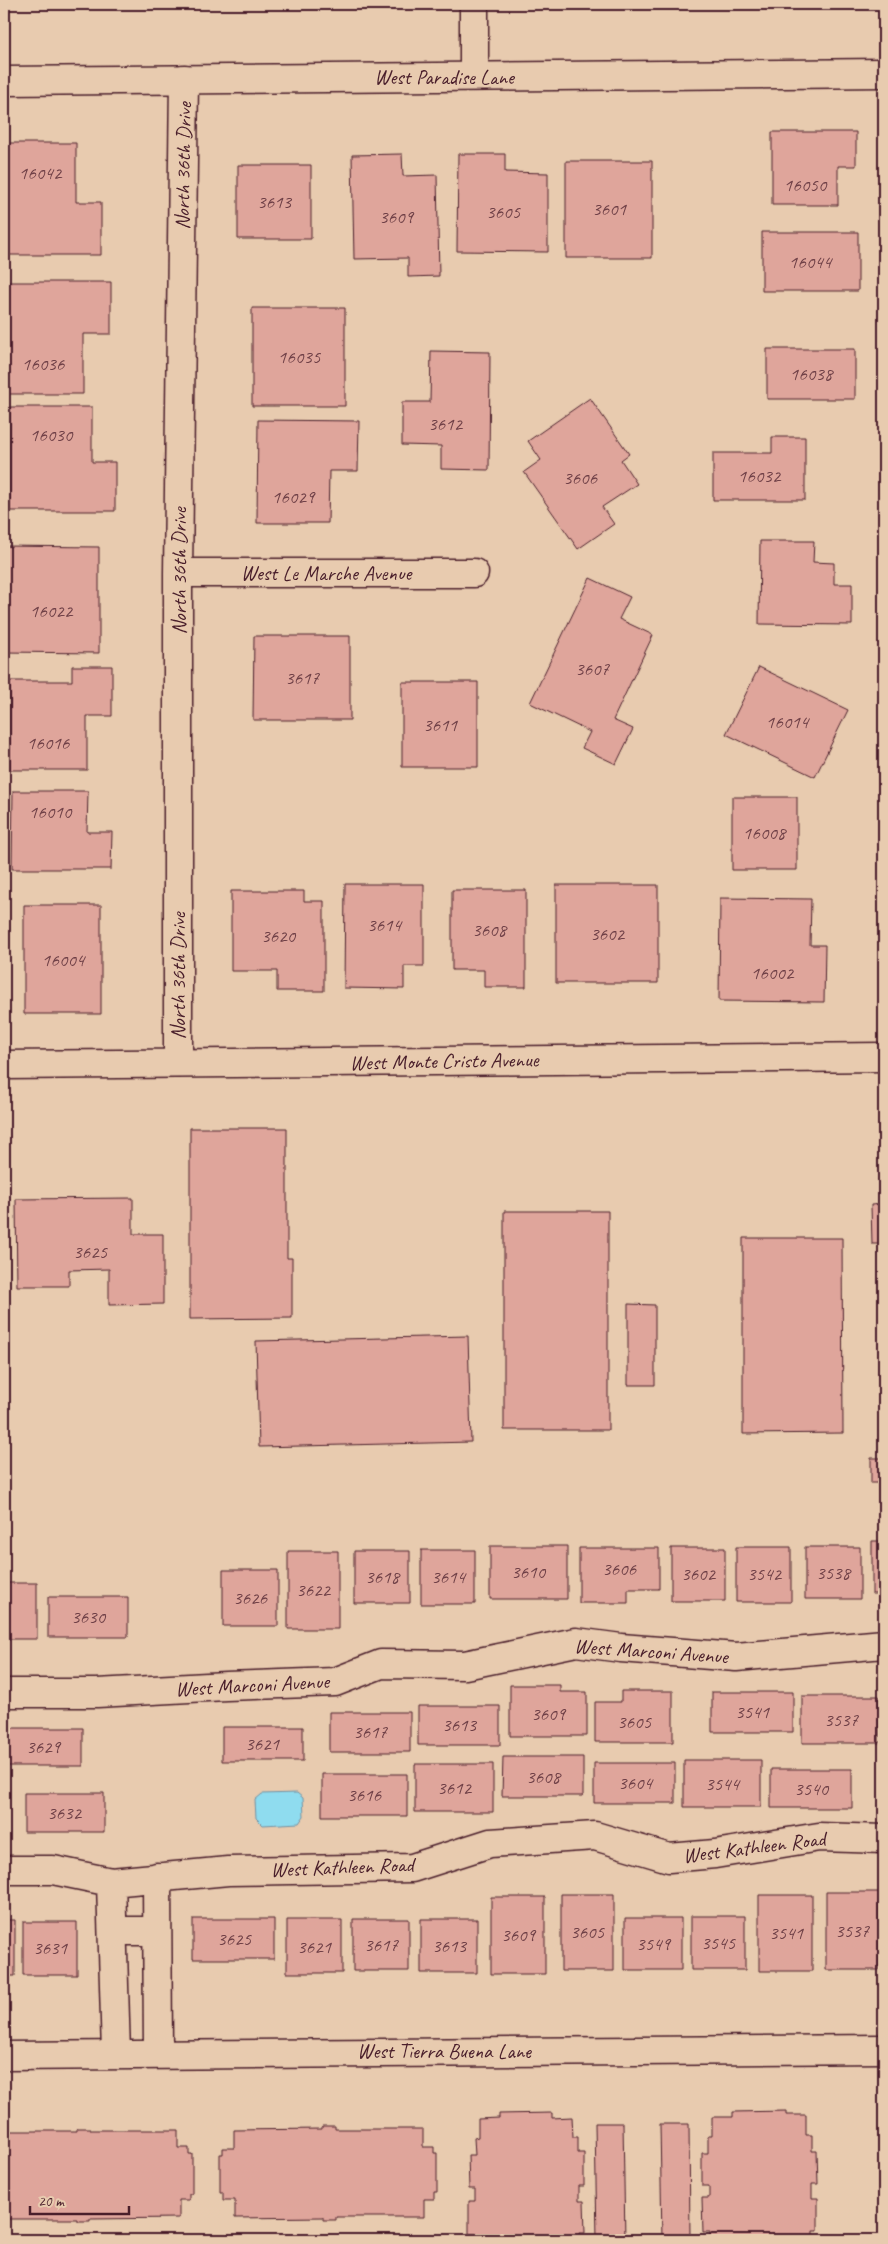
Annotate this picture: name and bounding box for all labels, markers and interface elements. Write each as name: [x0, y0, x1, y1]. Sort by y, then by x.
street label: West Paradise Lane: [374, 64, 516, 90]
street label: North 36th Drive: [169, 101, 197, 230]
house number: 16042: [19, 161, 63, 185]
house number: 16050: [784, 173, 828, 197]
house number: 3613: [257, 190, 293, 214]
house number: 3601: [592, 197, 628, 221]
house number: 3605: [486, 200, 522, 224]
house number: 3609: [379, 205, 415, 229]
house number: 16044: [789, 250, 834, 274]
house number: 16035: [278, 345, 322, 369]
house number: 16036: [22, 352, 66, 376]
house number: 16038: [790, 362, 835, 386]
house number: 3612: [428, 412, 464, 436]
house number: 16030: [30, 423, 74, 447]
house number: 16032: [738, 464, 782, 488]
house number: 3606: [563, 466, 599, 490]
house number: 16029: [272, 485, 316, 509]
street label: North 36th Drive: [166, 506, 192, 635]
street label: West Le Marche Avenue: [241, 560, 413, 586]
house number: 16022: [30, 599, 74, 623]
house number: 3607: [575, 657, 611, 681]
house number: 3617: [285, 666, 321, 690]
house number: 16014: [766, 710, 811, 734]
house number: 3611: [423, 713, 459, 737]
house number: 16016: [27, 731, 71, 755]
house number: 16010: [29, 800, 73, 824]
house number: 16008: [743, 821, 788, 845]
street label: North 36th Drive: [165, 911, 191, 1040]
house number: 3614: [367, 913, 404, 937]
house number: 3608: [472, 918, 509, 942]
house number: 3602: [590, 922, 626, 946]
house number: 3620: [261, 924, 297, 948]
house number: 16004: [42, 948, 87, 972]
house number: 16002: [751, 961, 795, 985]
street label: West Monte Cristo Avenue: [349, 1046, 540, 1076]
house number: 3625: [73, 1240, 109, 1264]
house number: 3606: [602, 1557, 638, 1581]
house number: 3610: [511, 1560, 547, 1584]
house number: 3538: [816, 1561, 853, 1585]
house number: 3602: [681, 1562, 717, 1586]
house number: 3542: [747, 1562, 783, 1586]
house number: 3618: [365, 1565, 402, 1589]
house number: 3614: [431, 1565, 468, 1589]
house number: 3622: [296, 1578, 332, 1602]
house number: 3626: [233, 1586, 269, 1610]
house number: 3630: [71, 1605, 107, 1629]
street label: West Marconi Avenue: [573, 1633, 731, 1669]
street label: West Marconi Avenue: [174, 1668, 332, 1702]
house number: 3541: [735, 1700, 771, 1724]
house number: 3609: [531, 1702, 567, 1726]
house number: 3537: [824, 1708, 860, 1732]
house number: 3605: [617, 1710, 653, 1734]
house number: 3613: [442, 1713, 478, 1737]
house number: 3617: [353, 1720, 389, 1744]
house number: 3621: [245, 1732, 281, 1756]
house number: 3629: [26, 1735, 62, 1759]
house number: 3608: [526, 1765, 563, 1789]
house number: 3604: [618, 1771, 655, 1795]
house number: 3544: [705, 1772, 742, 1796]
house number: 3612: [437, 1776, 473, 1800]
house number: 3540: [794, 1777, 830, 1801]
house number: 3616: [347, 1783, 383, 1807]
house number: 3632: [47, 1801, 83, 1825]
street label: West Kathleen Road: [681, 1825, 830, 1869]
street label: West Kathleen Road: [270, 1851, 418, 1882]
house number: 3537: [835, 1919, 871, 1943]
house number: 3605: [570, 1920, 606, 1944]
house number: 3541: [769, 1921, 805, 1945]
house number: 3609: [501, 1923, 537, 1947]
house number: 3625: [217, 1927, 253, 1951]
house number: 3545: [701, 1931, 737, 1955]
house number: 3549: [636, 1932, 672, 1956]
house number: 3617: [364, 1933, 400, 1957]
house number: 3613: [432, 1934, 468, 1958]
house number: 3621: [297, 1935, 333, 1959]
house number: 3631: [33, 1936, 69, 1960]
street label: West Tierra Buena Lane: [357, 2038, 532, 2064]
scale bar: [30, 2184, 129, 2216]
text: 20 m: [38, 2192, 65, 2211]

